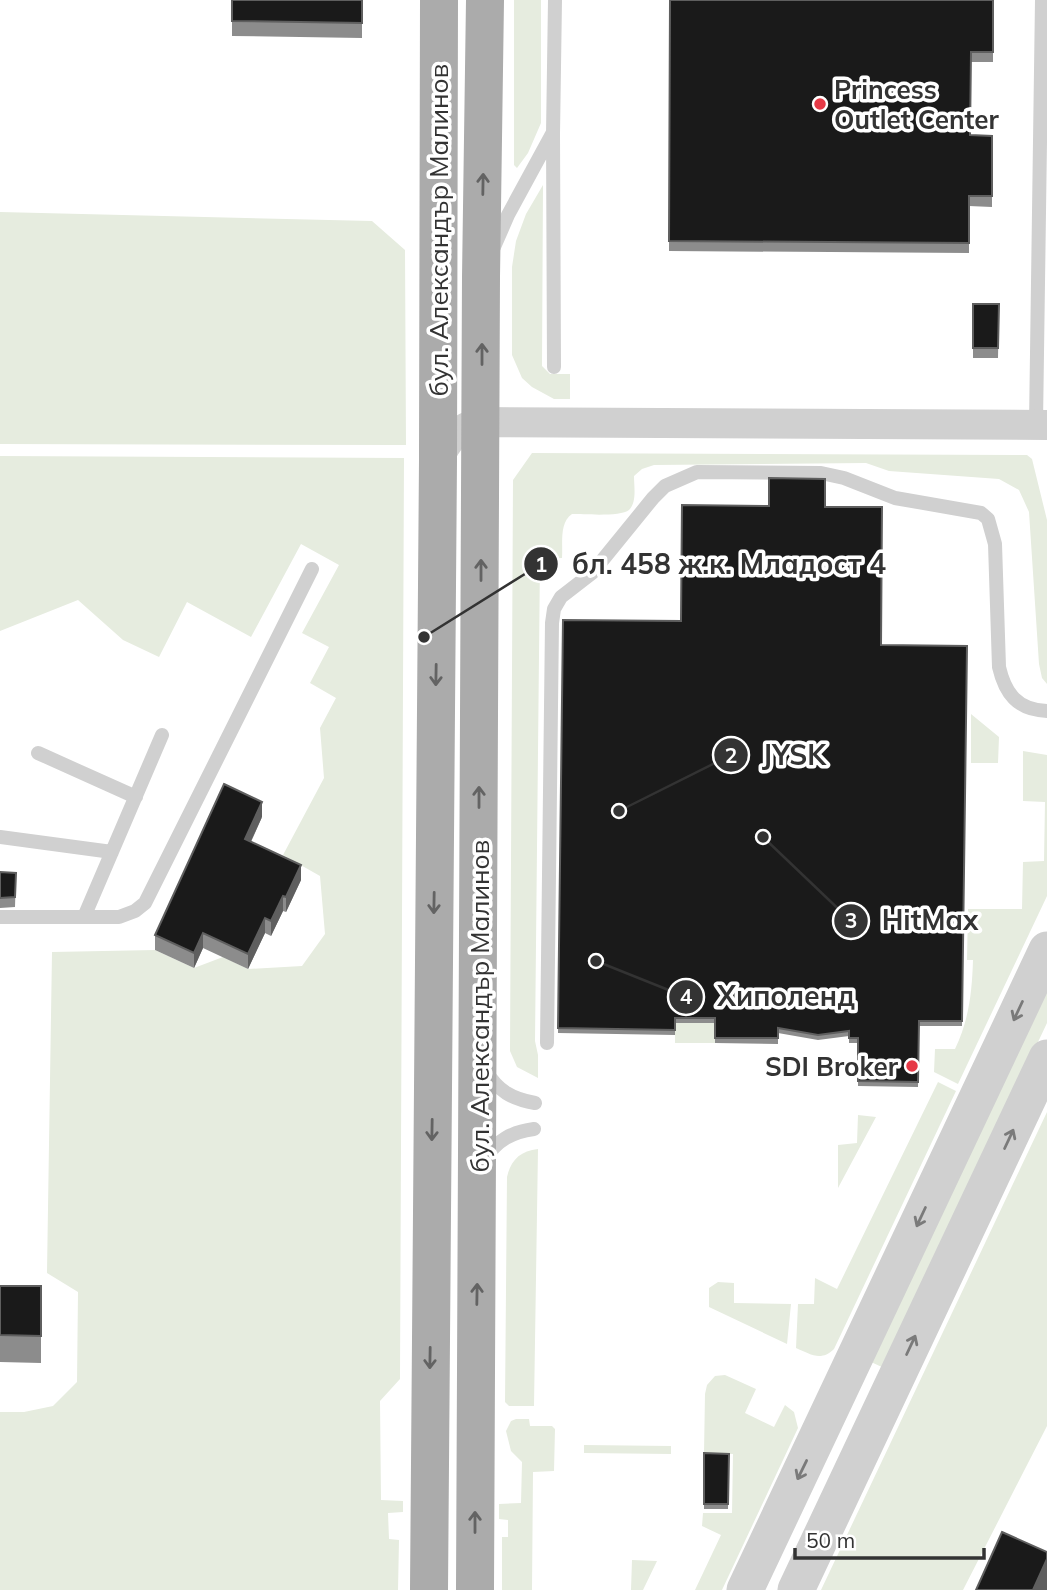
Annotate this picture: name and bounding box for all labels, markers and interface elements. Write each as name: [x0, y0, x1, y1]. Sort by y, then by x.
street label: бул. Александър Малинов: [422, 64, 455, 396]
place label: Princess Outlet Center: [834, 73, 1000, 136]
marker: Princess Outlet Center: [812, 96, 828, 112]
one-way arrow: [476, 173, 489, 196]
one-way arrow: [475, 343, 488, 366]
callout: бл. 458 ж.к. Младост 4: [523, 540, 900, 589]
text: бл. 458 ж.к. Младост 4: [572, 546, 886, 581]
text: 1: [535, 551, 547, 577]
one-way arrow: [474, 559, 488, 582]
one-way arrow: [429, 663, 443, 686]
callout: JYSK: [713, 731, 840, 780]
text: JYSK: [762, 737, 827, 772]
text: 2: [725, 742, 737, 768]
one-way arrow: [473, 786, 486, 809]
street label: бул. Александър Малинов: [463, 840, 496, 1172]
one-way arrow: [427, 891, 441, 914]
callout: HitMax: [833, 896, 993, 945]
text: HitMax: [882, 902, 979, 937]
text: 3: [845, 907, 857, 933]
callout: Хиполенд: [668, 972, 869, 1021]
text: Хиполенд: [716, 978, 855, 1013]
text: 4: [680, 983, 693, 1009]
one-way arrow: [1011, 1000, 1024, 1021]
place label: SDI Broker: [765, 1050, 899, 1083]
marker: SDI Broker: [904, 1058, 920, 1074]
one-way arrow: [425, 1118, 439, 1141]
one-way arrow: [1003, 1129, 1016, 1150]
one-way arrow: [914, 1206, 927, 1227]
one-way arrow: [470, 1283, 484, 1306]
one-way arrow: [905, 1335, 919, 1356]
one-way arrow: [423, 1346, 436, 1369]
one-way arrow: [795, 1458, 808, 1480]
one-way arrow: [468, 1511, 482, 1534]
scale bar: [795, 1516, 984, 1560]
text: 50 m: [806, 1527, 855, 1553]

